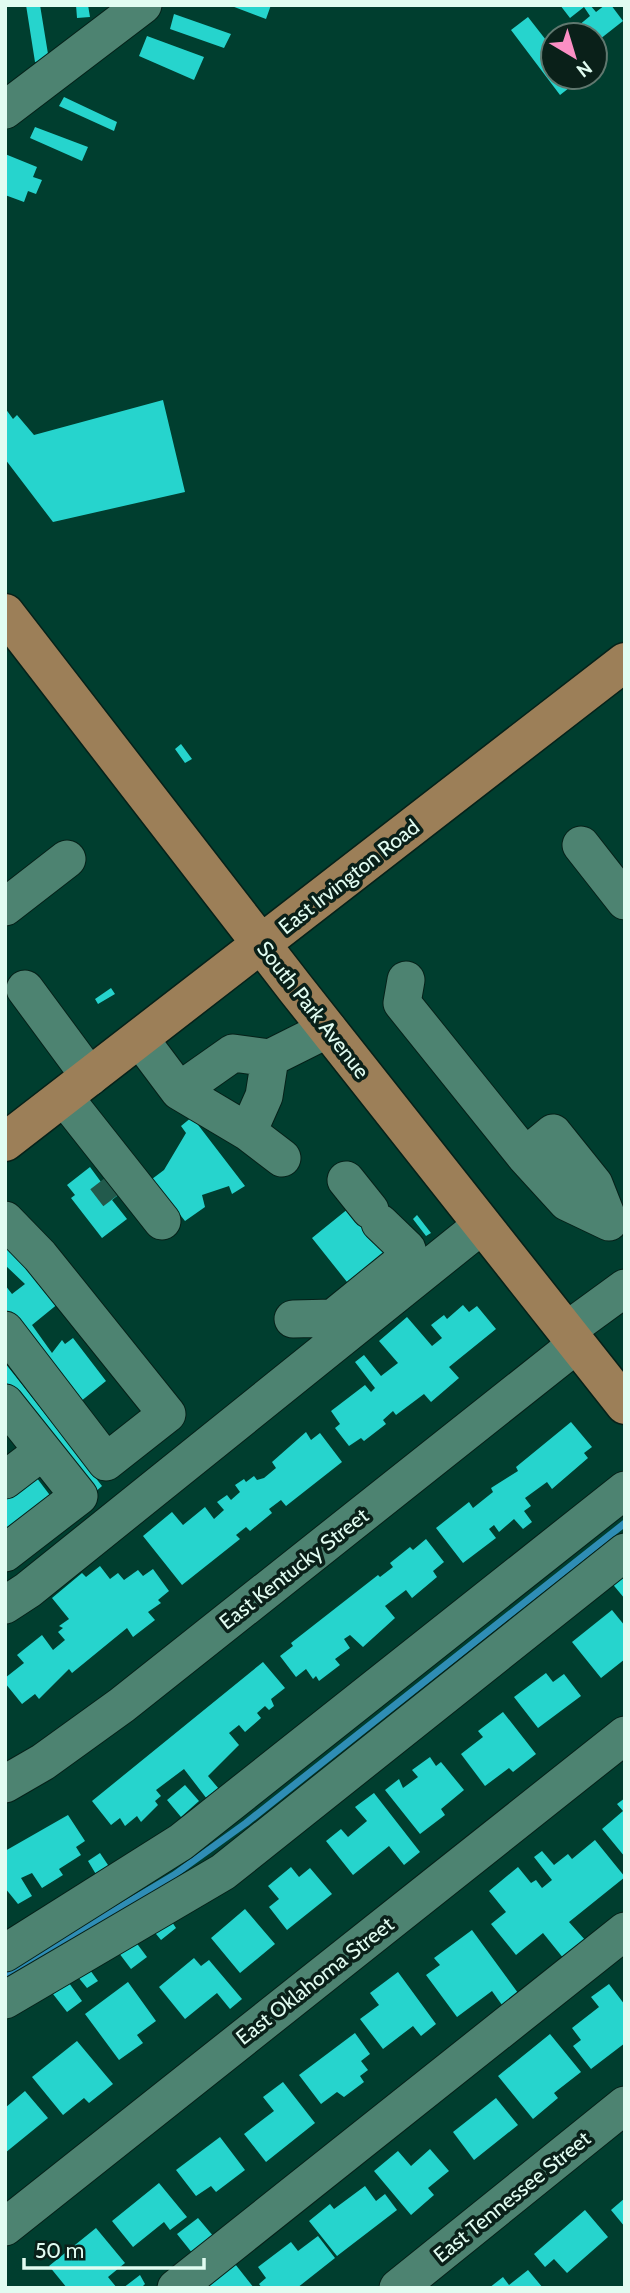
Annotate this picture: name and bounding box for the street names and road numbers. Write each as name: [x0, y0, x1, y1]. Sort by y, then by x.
street label: East Irvington Road: [273, 814, 424, 939]
street label: South Park Avenue: [252, 936, 375, 1083]
street label: East Kentucky Street: [214, 1503, 373, 1634]
street label: East Oklahoma Street: [231, 1911, 398, 2050]
street label: East Tennessee Street: [428, 2126, 595, 2267]

